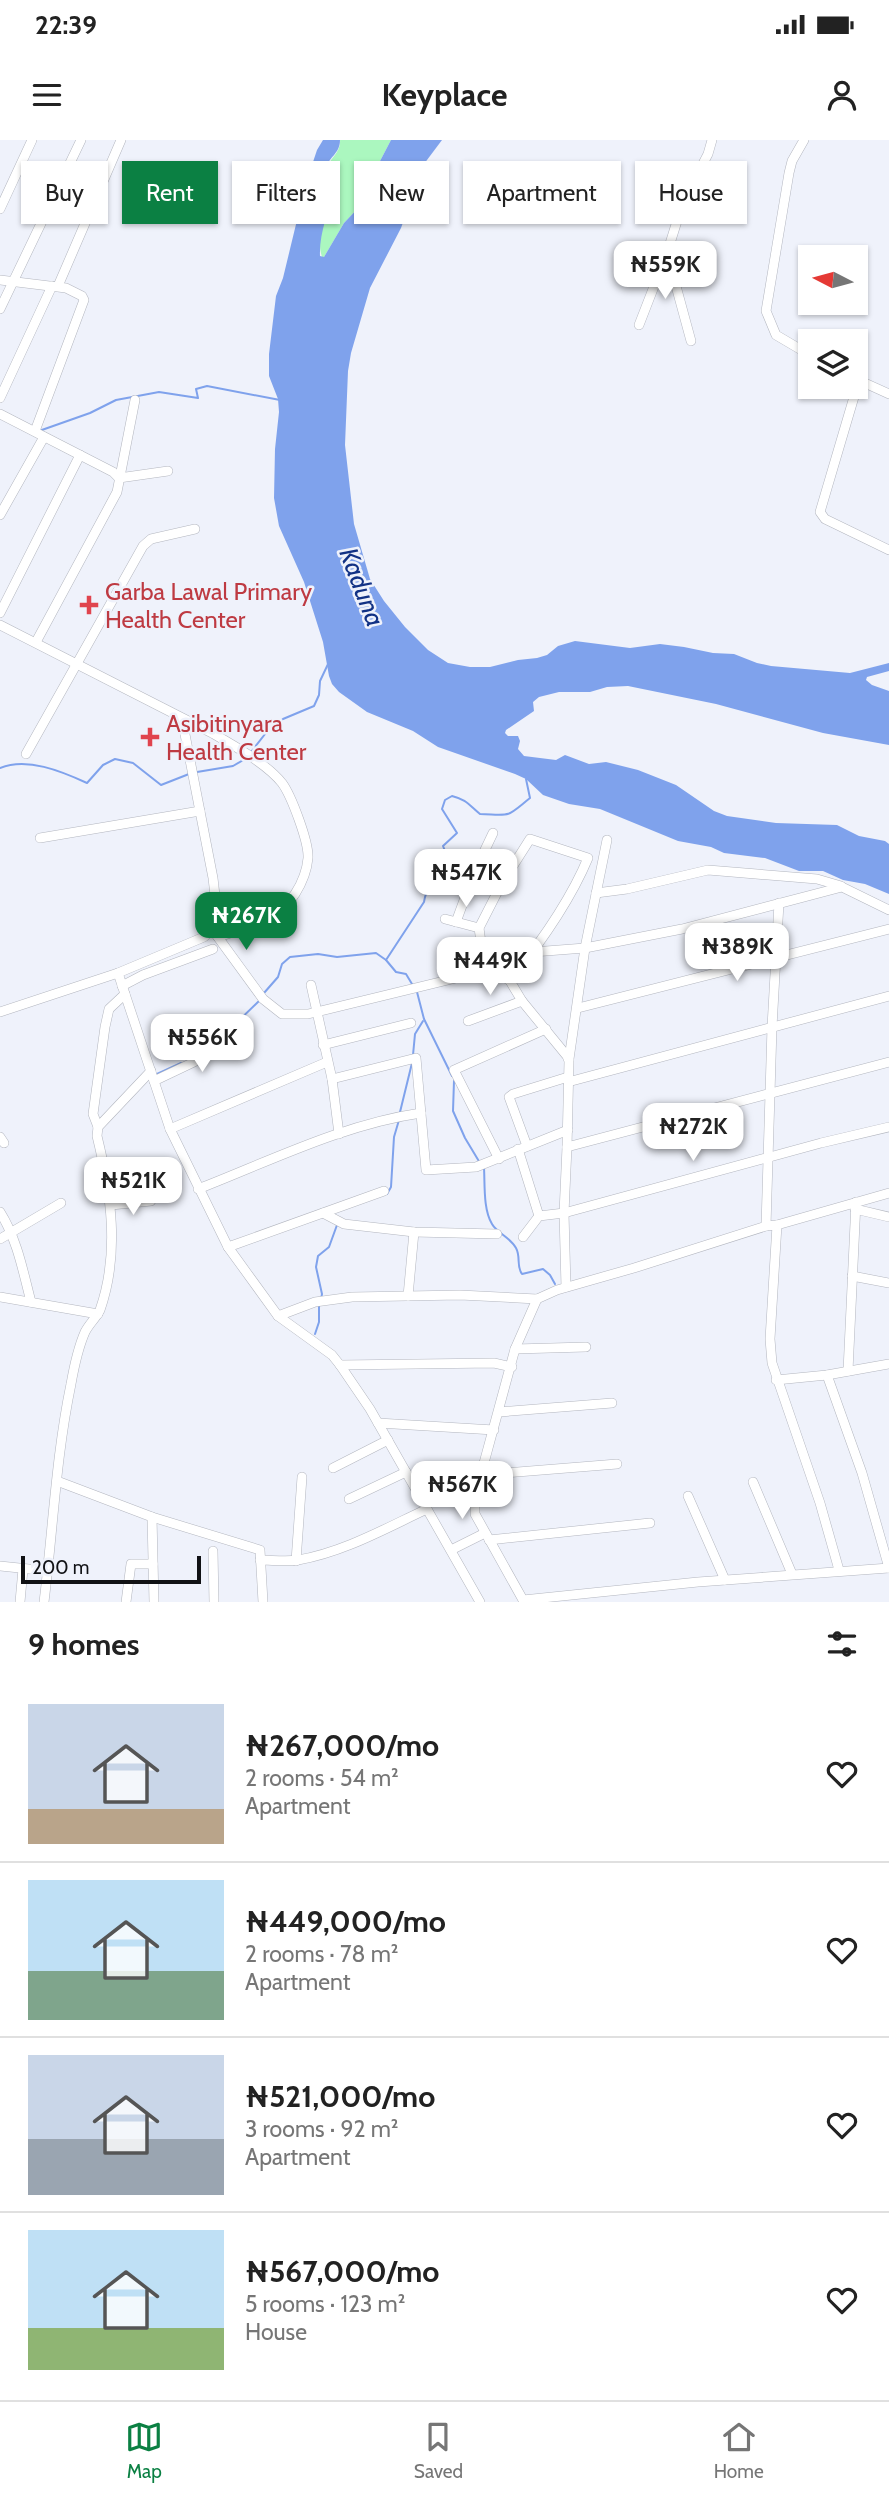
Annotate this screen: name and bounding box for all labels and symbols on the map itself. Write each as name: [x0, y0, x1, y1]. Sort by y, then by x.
pin: ₦559K: [616, 242, 714, 301]
north arrow: [798, 245, 868, 315]
water label: Kaduna: [332, 543, 392, 631]
place label: Garba Lawal Primary Health Center: [105, 577, 312, 634]
marker: Garba Lawal Primary Health Center: [79, 595, 99, 615]
place label: Asibitinyara Health Center: [166, 709, 307, 766]
marker: Asibitinyara Health Center: [140, 727, 160, 747]
pin: ₦547K: [417, 850, 515, 909]
pin: ₦267K: [197, 892, 295, 952]
pin: ₦389K: [688, 924, 786, 983]
pin: ₦449K: [441, 938, 539, 997]
pin: ₦556K: [153, 1014, 251, 1074]
pin: ₦272K: [644, 1104, 742, 1163]
pin: ₦521K: [84, 1158, 182, 1217]
pin: ₦567K: [413, 1462, 511, 1521]
scale bar: [21, 1553, 201, 1585]

